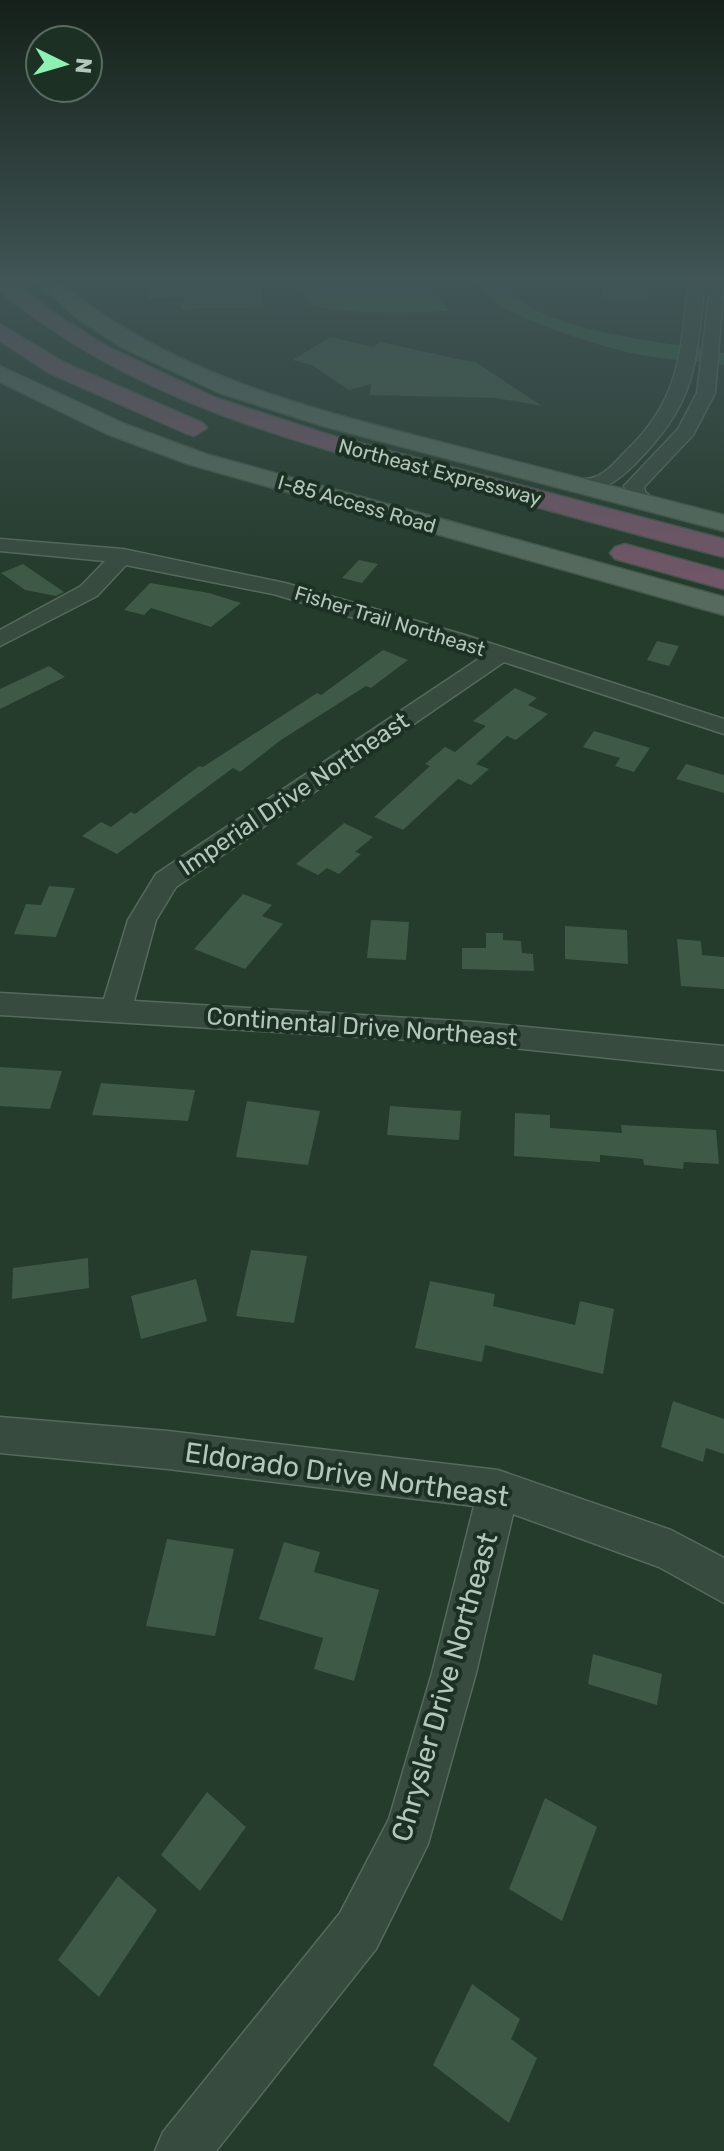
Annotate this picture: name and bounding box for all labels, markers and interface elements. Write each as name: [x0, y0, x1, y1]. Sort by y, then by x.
north arrow: [24, 24, 104, 104]
text: N: [69, 57, 98, 75]
street label: Northeast Expressway: [336, 433, 544, 511]
street label: I-85 Access Road: [275, 470, 439, 538]
street label: Fisher Trail Northeast: [292, 581, 488, 661]
street label: Imperial Drive Northeast: [174, 707, 414, 881]
street label: Continental Drive Northeast: [206, 1002, 518, 1052]
street label: Eldorado Drive Northeast: [183, 1435, 511, 1514]
street label: Chrysler Drive Northeast: [385, 1529, 504, 1845]

